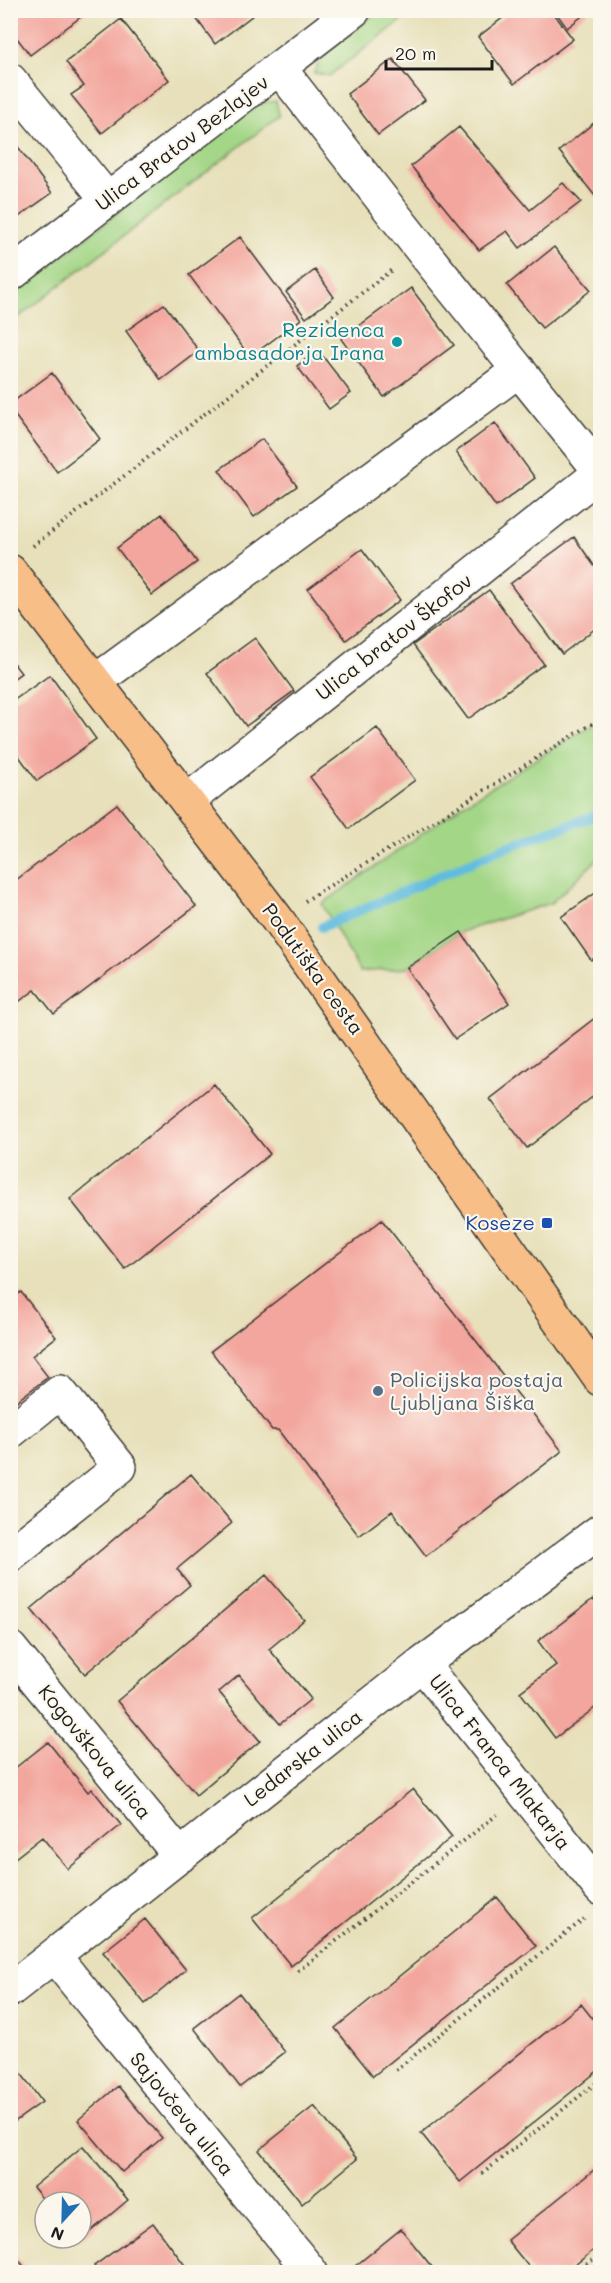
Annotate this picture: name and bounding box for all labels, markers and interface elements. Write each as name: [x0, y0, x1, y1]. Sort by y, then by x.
scale bar: [386, 33, 492, 71]
text: 20 m: [395, 41, 436, 65]
street label: Ulica Bratov Bezlajev: [89, 68, 273, 216]
place label: Rezidenca ambasadorja Irana: [194, 316, 385, 365]
marker: Rezidenca ambasadorja Irana: [390, 335, 404, 349]
street label: Ulica bratov Škofov: [310, 567, 477, 706]
street label: Podutiška cesta: [257, 897, 370, 1040]
place label: Koseze: [465, 1209, 535, 1235]
marker: Koseze: [540, 1216, 554, 1230]
place label: Policijska postaja Ljubljana Šiška: [390, 1366, 563, 1415]
marker: Policijska postaja Ljubljana Šiška: [371, 1384, 385, 1398]
street label: Ulica Franca Mlakarja: [424, 1668, 578, 1855]
street label: Kogovškova ulica: [33, 1679, 158, 1824]
street label: Ledarska ulica: [238, 1703, 367, 1812]
street label: Sajovčeva ulica: [125, 2046, 241, 2181]
north arrow: [33, 2190, 93, 2250]
text: N: [48, 2222, 67, 2246]

